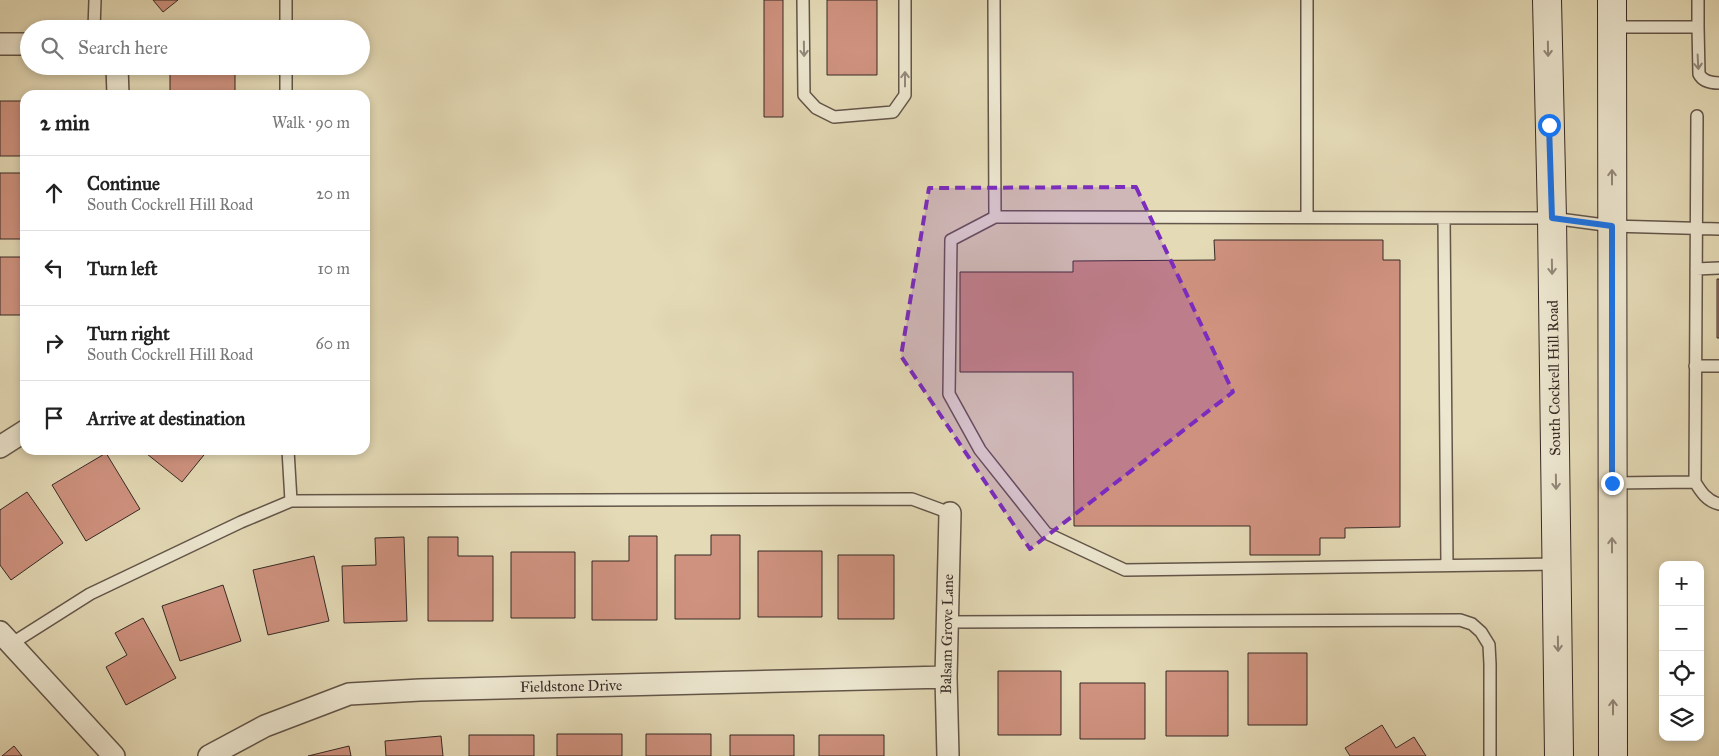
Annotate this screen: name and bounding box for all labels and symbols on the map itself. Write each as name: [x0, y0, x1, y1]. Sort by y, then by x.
one-way arrow: [799, 40, 809, 56]
one-way arrow: [1543, 40, 1552, 56]
one-way arrow: [1694, 54, 1703, 70]
one-way arrow: [900, 71, 910, 88]
route start: [1538, 114, 1561, 137]
one-way arrow: [1607, 169, 1617, 186]
one-way arrow: [1548, 259, 1557, 275]
street label: South Cockrell Hill Road: [1544, 299, 1564, 456]
route end: [1601, 472, 1624, 495]
one-way arrow: [1551, 474, 1560, 490]
one-way arrow: [1607, 537, 1617, 554]
street label: Balsam Grove Lane: [937, 574, 957, 694]
one-way arrow: [1553, 636, 1563, 652]
street label: Fieldstone Drive: [520, 676, 622, 696]
one-way arrow: [1608, 700, 1618, 716]

